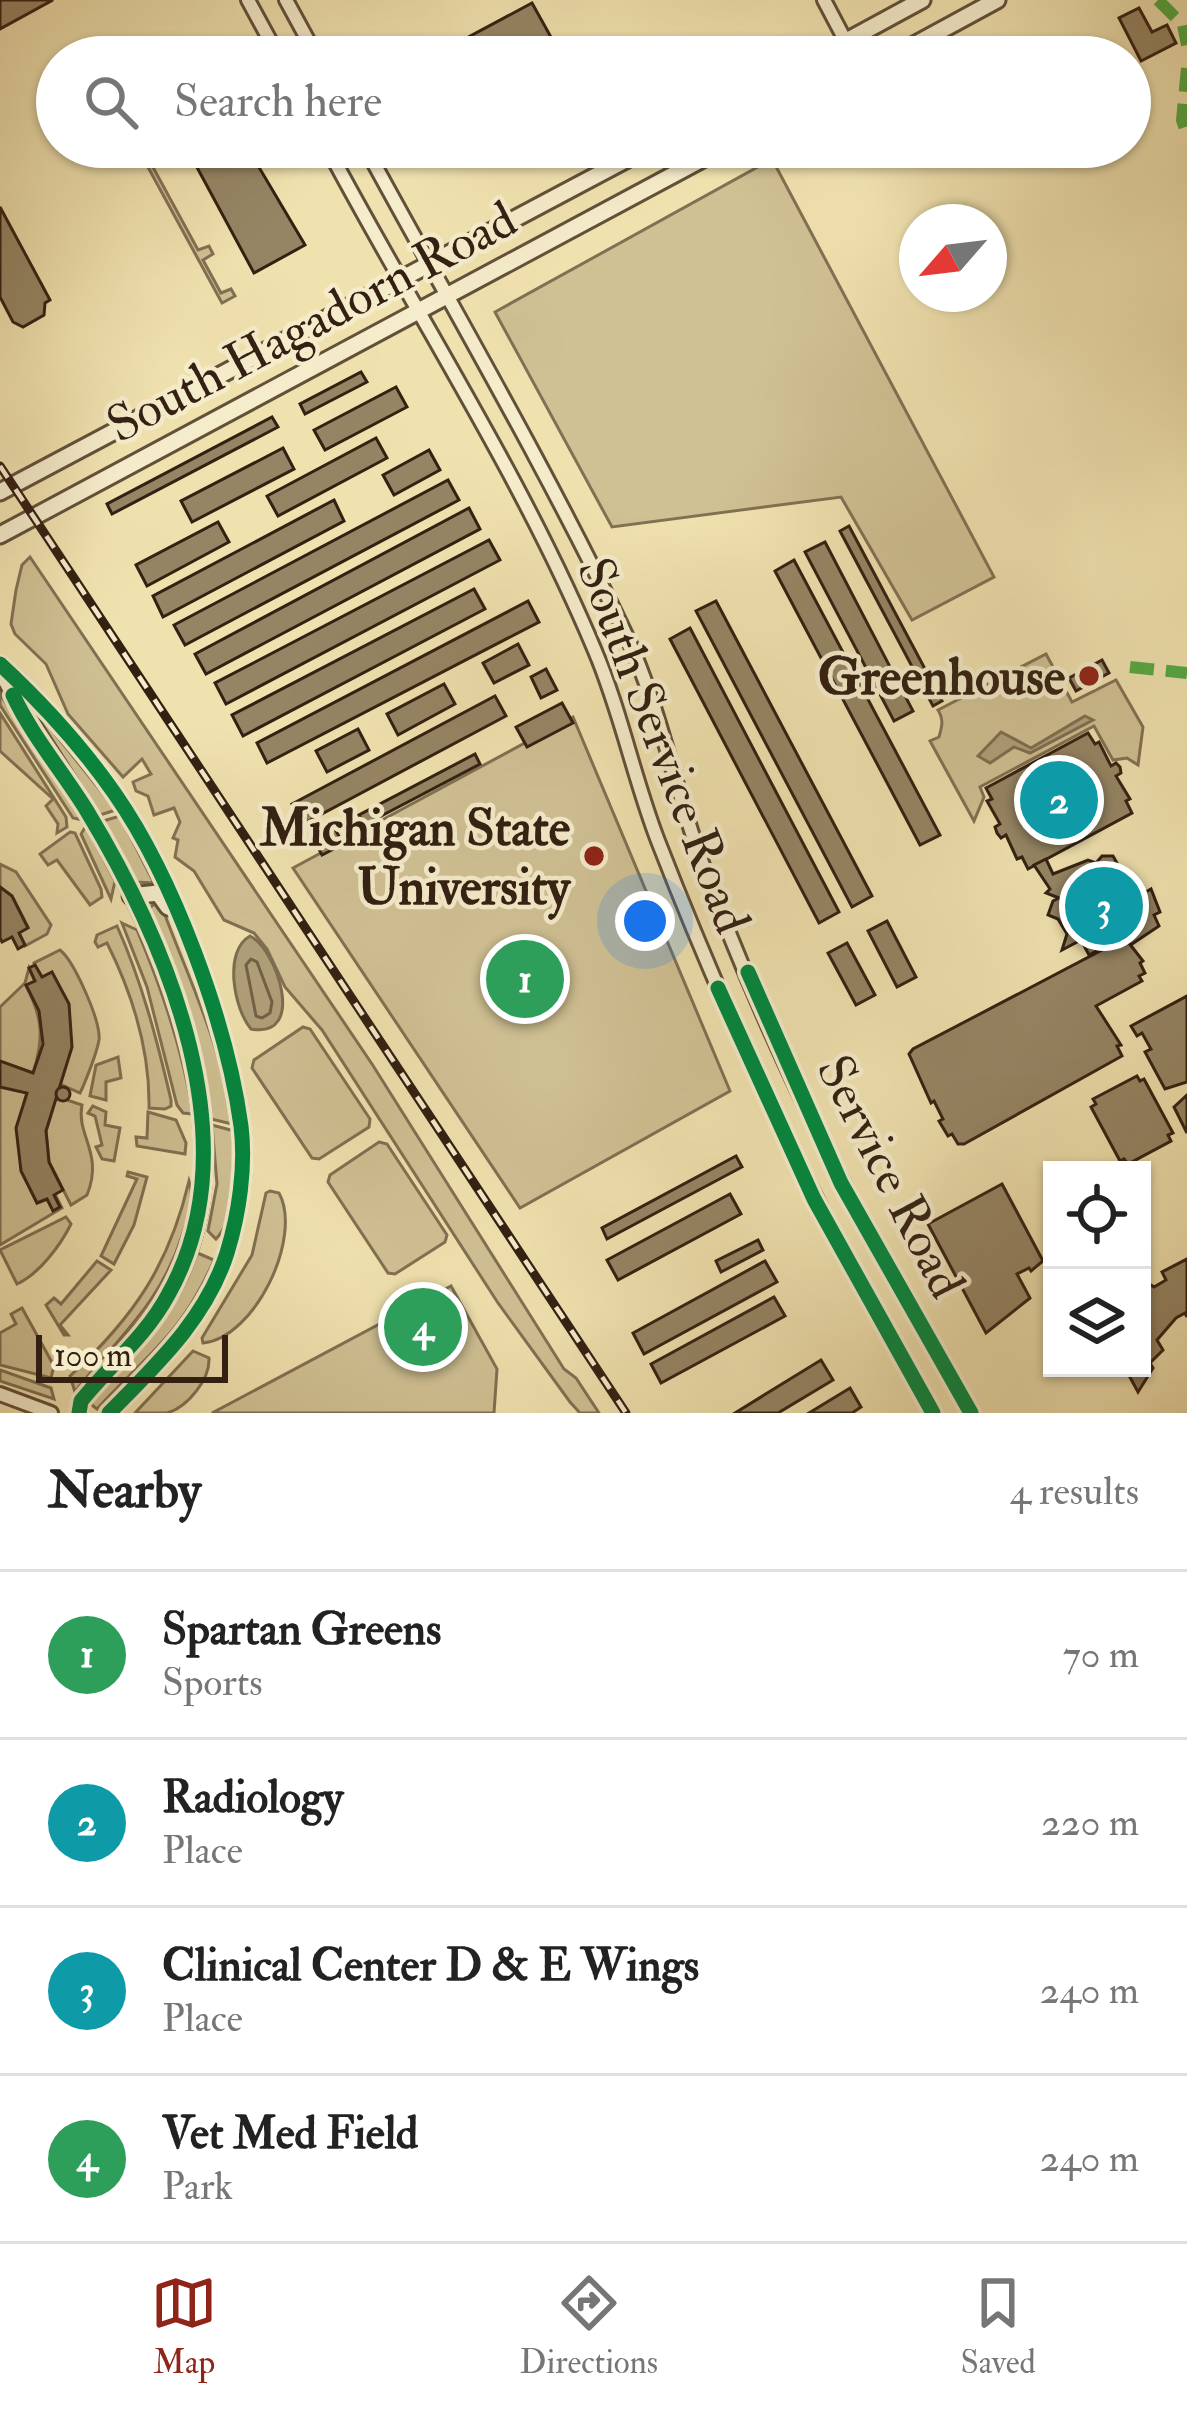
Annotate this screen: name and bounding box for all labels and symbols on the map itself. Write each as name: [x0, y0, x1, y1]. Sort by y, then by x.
street label: South Hagadorn Road: [96, 188, 528, 458]
north arrow: [899, 204, 1007, 312]
street label: South Service Road: [562, 549, 764, 942]
place label: Greenhouse: [818, 646, 1066, 710]
marker: Greenhouse: [1076, 663, 1102, 689]
pin: 2: [1020, 755, 1098, 845]
place label: Michigan State University: [259, 797, 572, 920]
marker: Michigan State University: [581, 843, 607, 869]
pin: 3: [1065, 861, 1143, 951]
your location: [615, 891, 675, 951]
pin: 1: [486, 934, 564, 1024]
street label: Service Road: [802, 1045, 979, 1309]
pin: 4: [384, 1282, 462, 1372]
scale bar: [36, 1329, 228, 1382]

